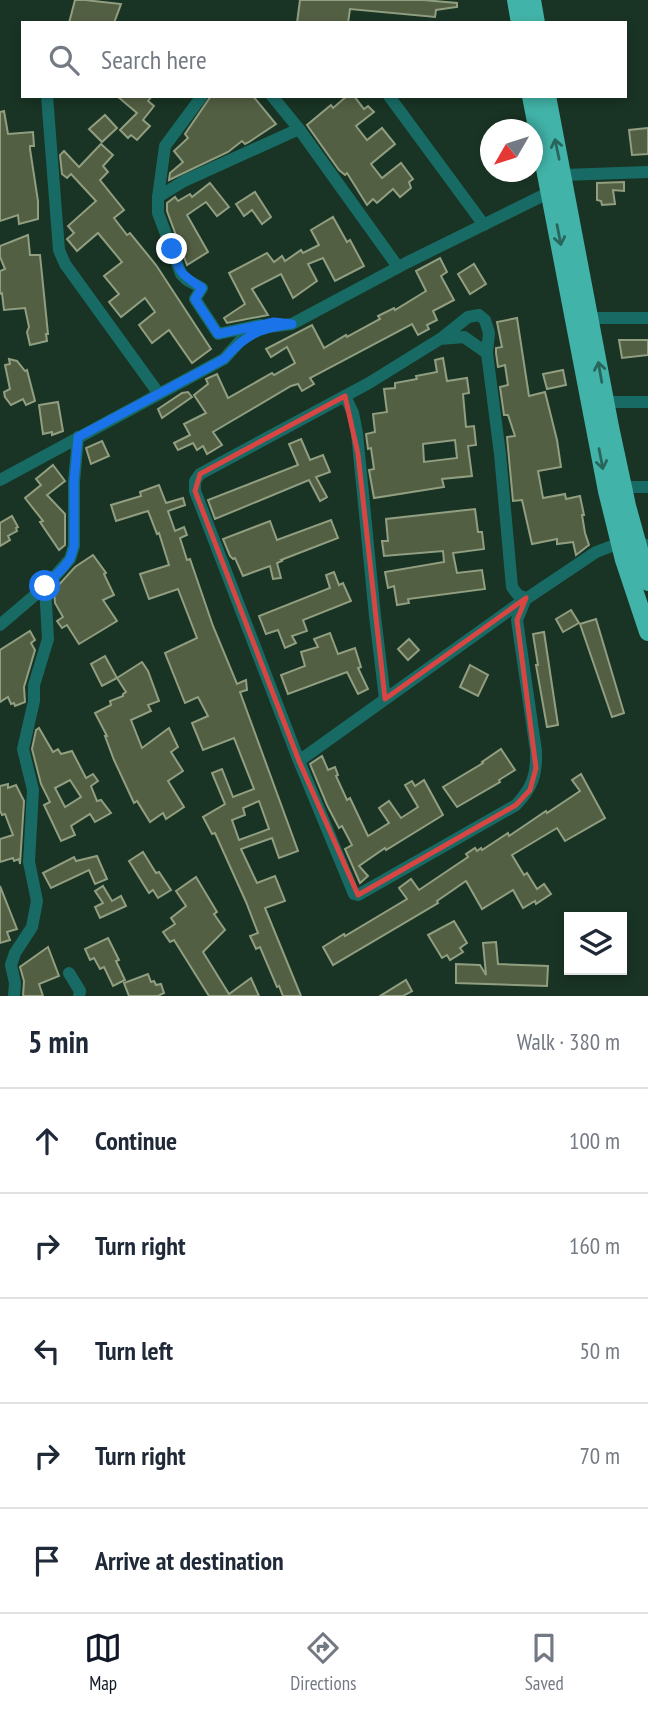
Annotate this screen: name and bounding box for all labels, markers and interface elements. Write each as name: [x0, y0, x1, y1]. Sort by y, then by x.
search box: [21, 21, 627, 98]
icon: search: [45, 41, 83, 79]
text: Search here: [101, 43, 207, 76]
north arrow: [480, 119, 543, 182]
one-way arrow: [550, 138, 564, 161]
one-way arrow: [552, 223, 566, 246]
route end: [156, 233, 187, 264]
one-way arrow: [593, 362, 607, 384]
one-way arrow: [595, 447, 608, 470]
route start: [29, 570, 60, 601]
map controls: [564, 912, 627, 975]
button: layers: [564, 912, 627, 975]
text: 5 min: [28, 1022, 89, 1061]
text: Walk · 380 m: [517, 1027, 620, 1056]
icon: ahead: [28, 1122, 66, 1160]
text: Continue: [95, 1124, 177, 1157]
text: 100 m: [569, 1126, 620, 1155]
icon: right: [28, 1227, 66, 1265]
text: Turn right: [95, 1229, 186, 1262]
text: 160 m: [569, 1231, 620, 1260]
icon: left: [28, 1332, 66, 1370]
text: Turn left: [95, 1334, 173, 1367]
text: 50 m: [579, 1336, 620, 1365]
icon: right: [28, 1437, 66, 1475]
text: Turn right: [95, 1439, 186, 1472]
text: 70 m: [579, 1441, 620, 1470]
icon: arrive: [28, 1542, 66, 1580]
text: Arrive at destination: [95, 1544, 284, 1577]
tab: Map: [84, 1629, 122, 1695]
tab: Directions: [290, 1629, 356, 1695]
tab: Saved: [525, 1629, 564, 1695]

